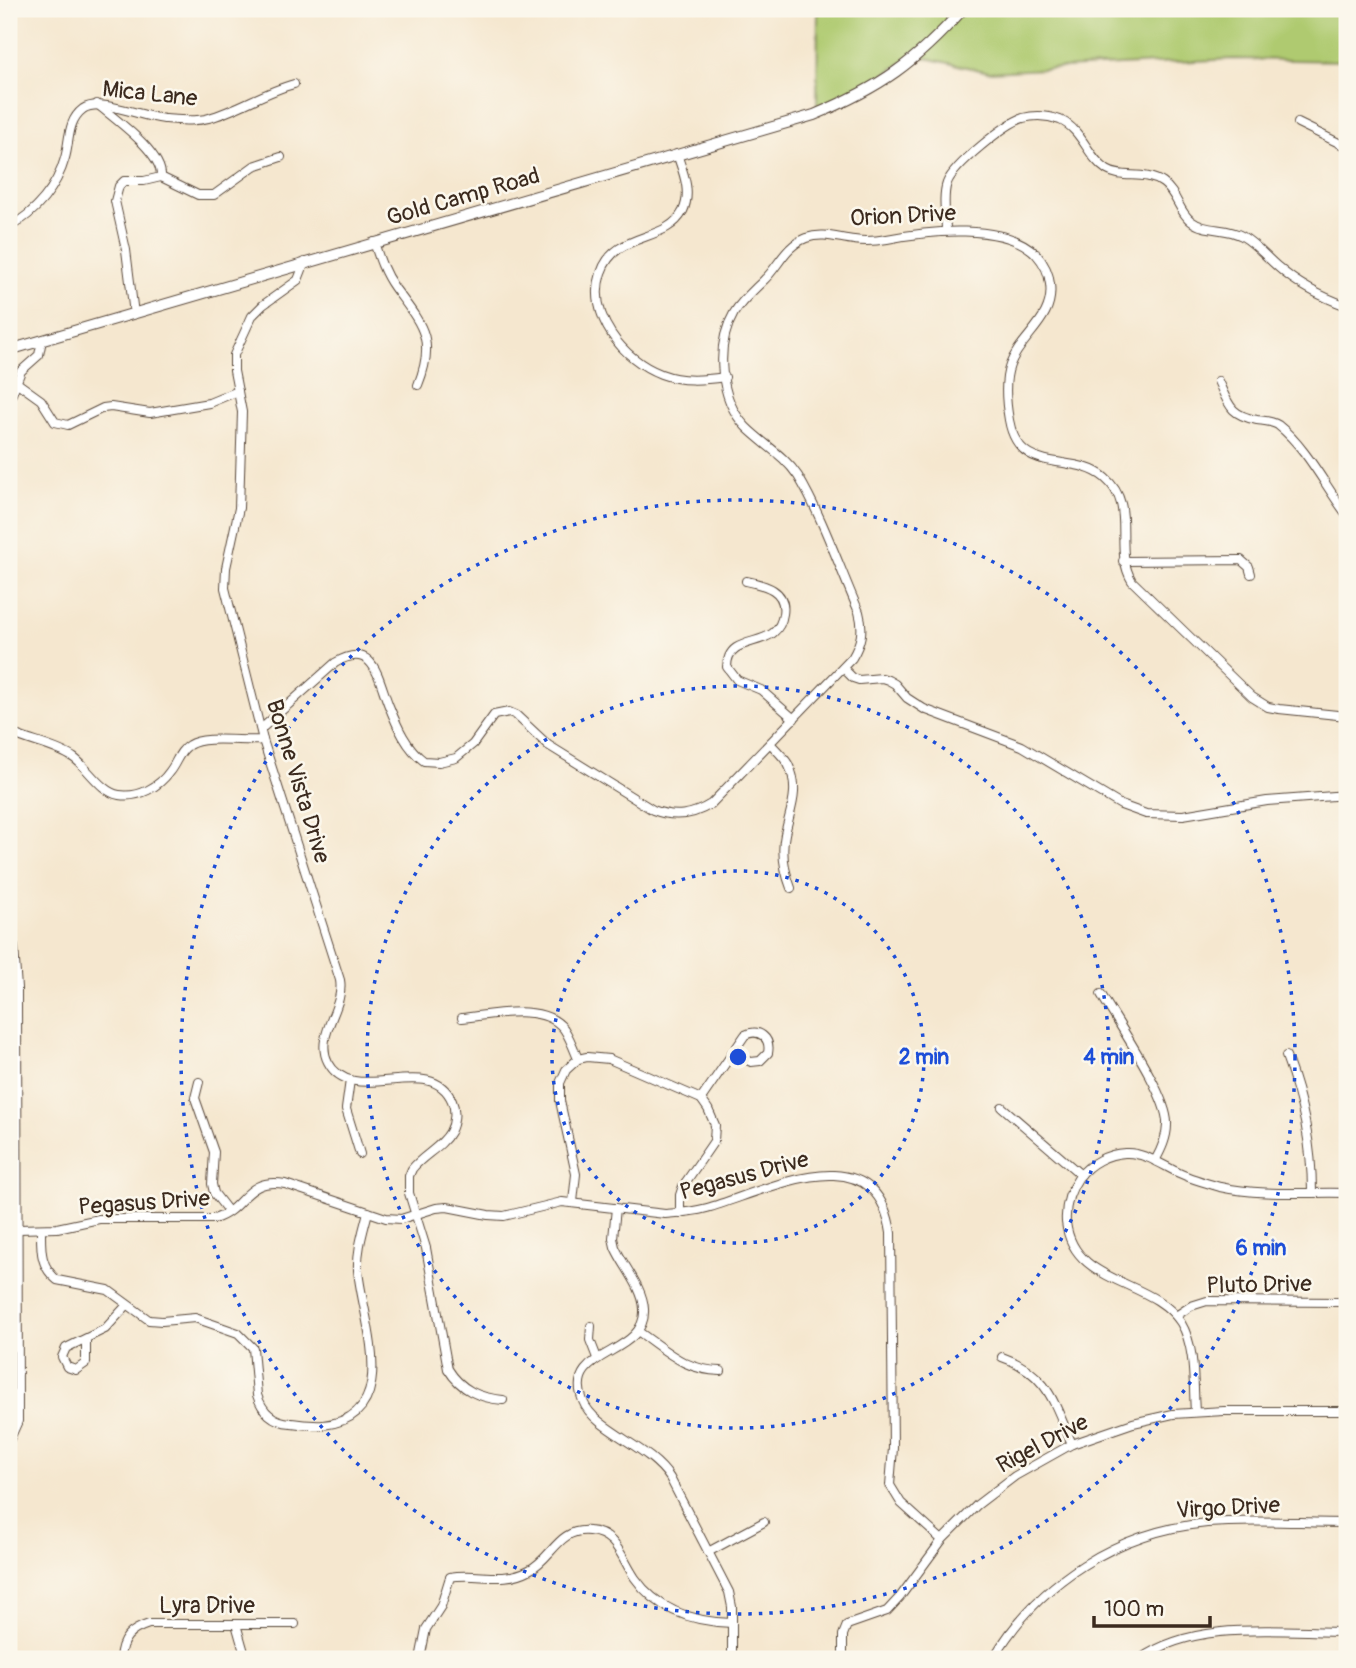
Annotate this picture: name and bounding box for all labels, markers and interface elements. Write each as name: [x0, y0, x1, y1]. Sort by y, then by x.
street label: Mica Lane: [101, 74, 200, 113]
street label: Gold Camp Road: [383, 161, 543, 232]
street label: Orion Drive: [849, 198, 957, 233]
street label: Bonne Vista Drive: [260, 696, 337, 867]
text: 2 min: [899, 1044, 949, 1071]
text: 4 min: [1084, 1044, 1135, 1071]
centre of rings: [726, 1045, 750, 1069]
street label: Pegasus Drive: [677, 1144, 812, 1207]
street label: Pegasus Drive: [77, 1183, 212, 1222]
text: 6 min: [1236, 1235, 1287, 1262]
street label: Pluto Drive: [1206, 1269, 1313, 1300]
street label: Rigel Drive: [991, 1407, 1094, 1480]
street label: Virgo Drive: [1175, 1490, 1281, 1525]
scale bar: [1094, 1584, 1209, 1628]
street label: Lyra Drive: [159, 1591, 256, 1620]
text: 100 m: [1104, 1596, 1164, 1623]

